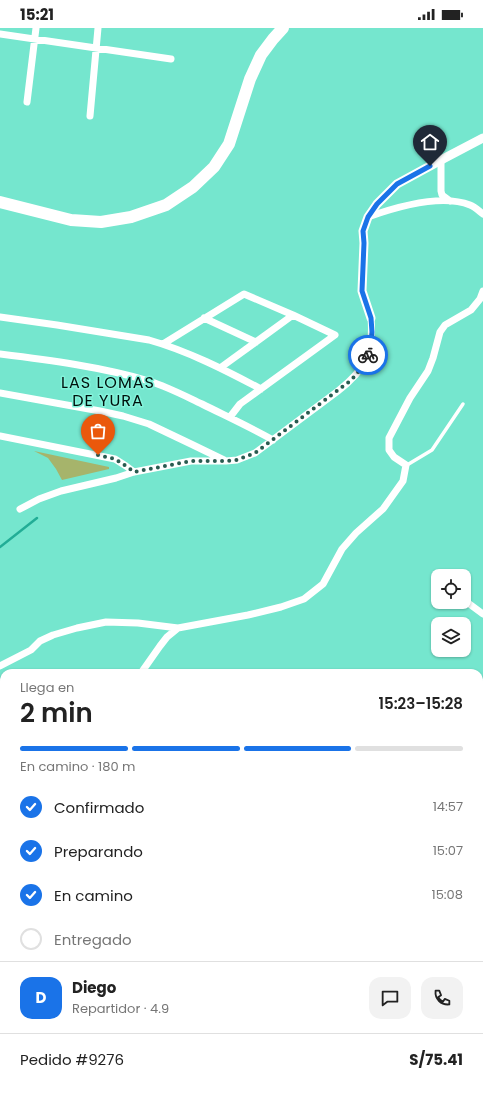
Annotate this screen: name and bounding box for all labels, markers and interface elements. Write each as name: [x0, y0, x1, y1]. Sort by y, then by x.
text: 15:21: [20, 4, 54, 25]
pin: [413, 125, 447, 166]
icon: home: [419, 131, 441, 153]
courier: [348, 335, 388, 375]
icon: bike: [357, 344, 379, 366]
district label: LAS LOMAS DE YURA: [61, 371, 155, 412]
pin: [81, 414, 115, 455]
icon: bag: [87, 420, 109, 442]
map controls: [431, 569, 471, 657]
button: locate: [431, 569, 471, 609]
button: layers: [431, 617, 471, 657]
text: Llega en: [20, 678, 74, 697]
text: 15:23–15:28: [379, 693, 463, 714]
text: 2 min: [20, 695, 93, 731]
text: En camino · 180 m: [20, 757, 135, 776]
icon: check: [20, 796, 42, 818]
text: Confirmado: [54, 797, 144, 818]
text: 14:57: [433, 797, 463, 816]
icon: check: [20, 840, 42, 862]
text: Preparando: [54, 841, 143, 862]
text: 15:07: [433, 841, 463, 860]
icon: check: [20, 884, 42, 906]
text: En camino: [54, 885, 133, 906]
text: 15:08: [432, 885, 463, 904]
text: Entregado: [54, 929, 132, 950]
text: Diego: [72, 977, 116, 998]
button: chat: [369, 977, 411, 1019]
button: phone: [421, 977, 463, 1019]
text: D: [36, 987, 46, 1008]
text: Repartidor · 4.9: [72, 999, 169, 1018]
text: Pedido #9276: [20, 1049, 124, 1070]
text: S/75.41: [409, 1049, 463, 1070]

